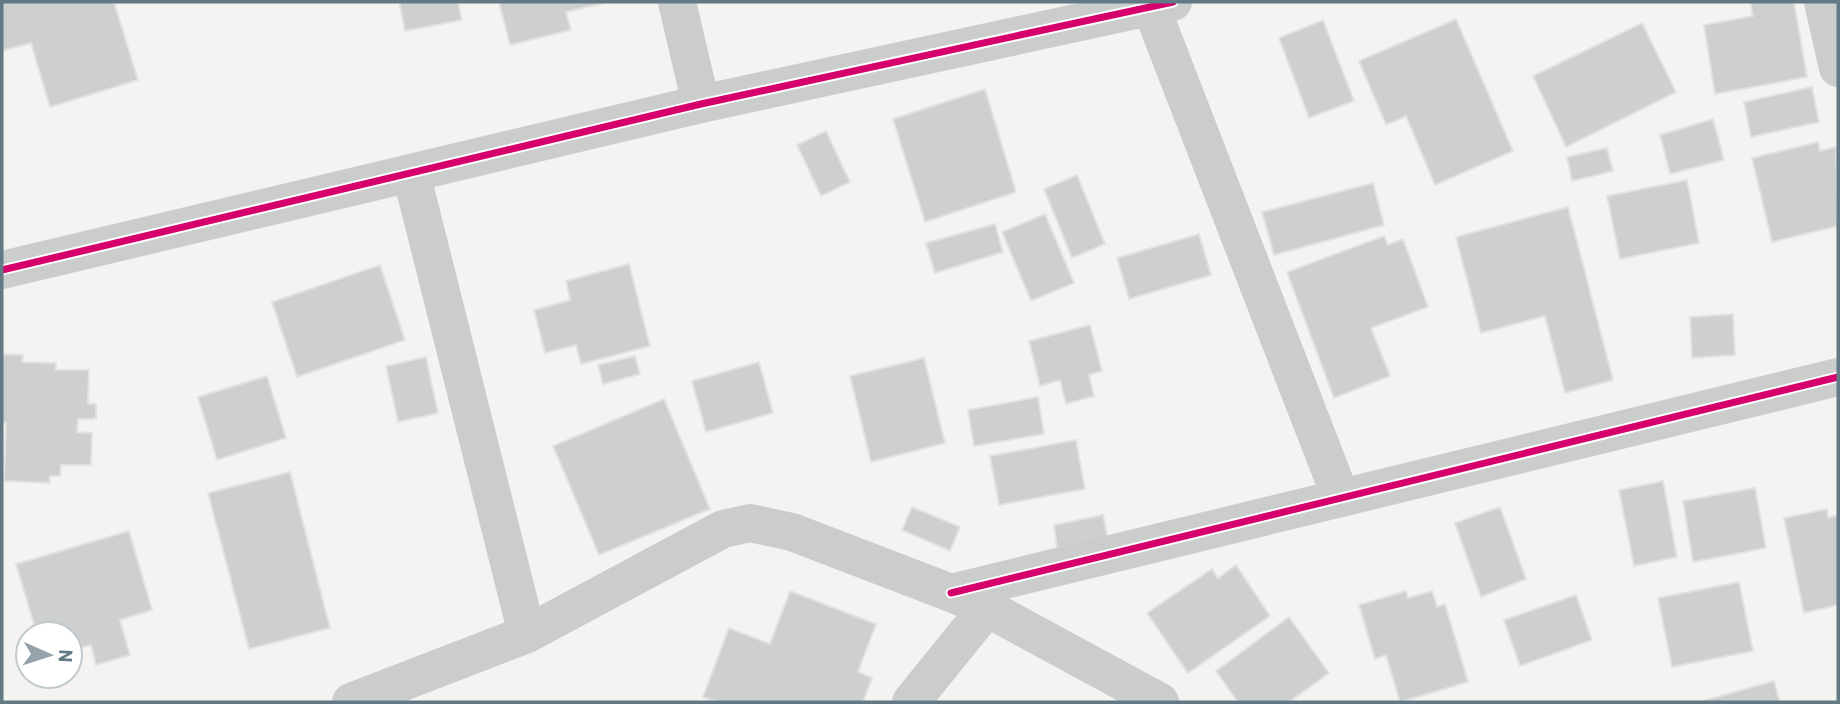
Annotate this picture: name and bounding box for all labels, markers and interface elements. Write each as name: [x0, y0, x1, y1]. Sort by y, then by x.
north arrow: [14, 620, 84, 690]
text: N: [55, 649, 78, 663]

